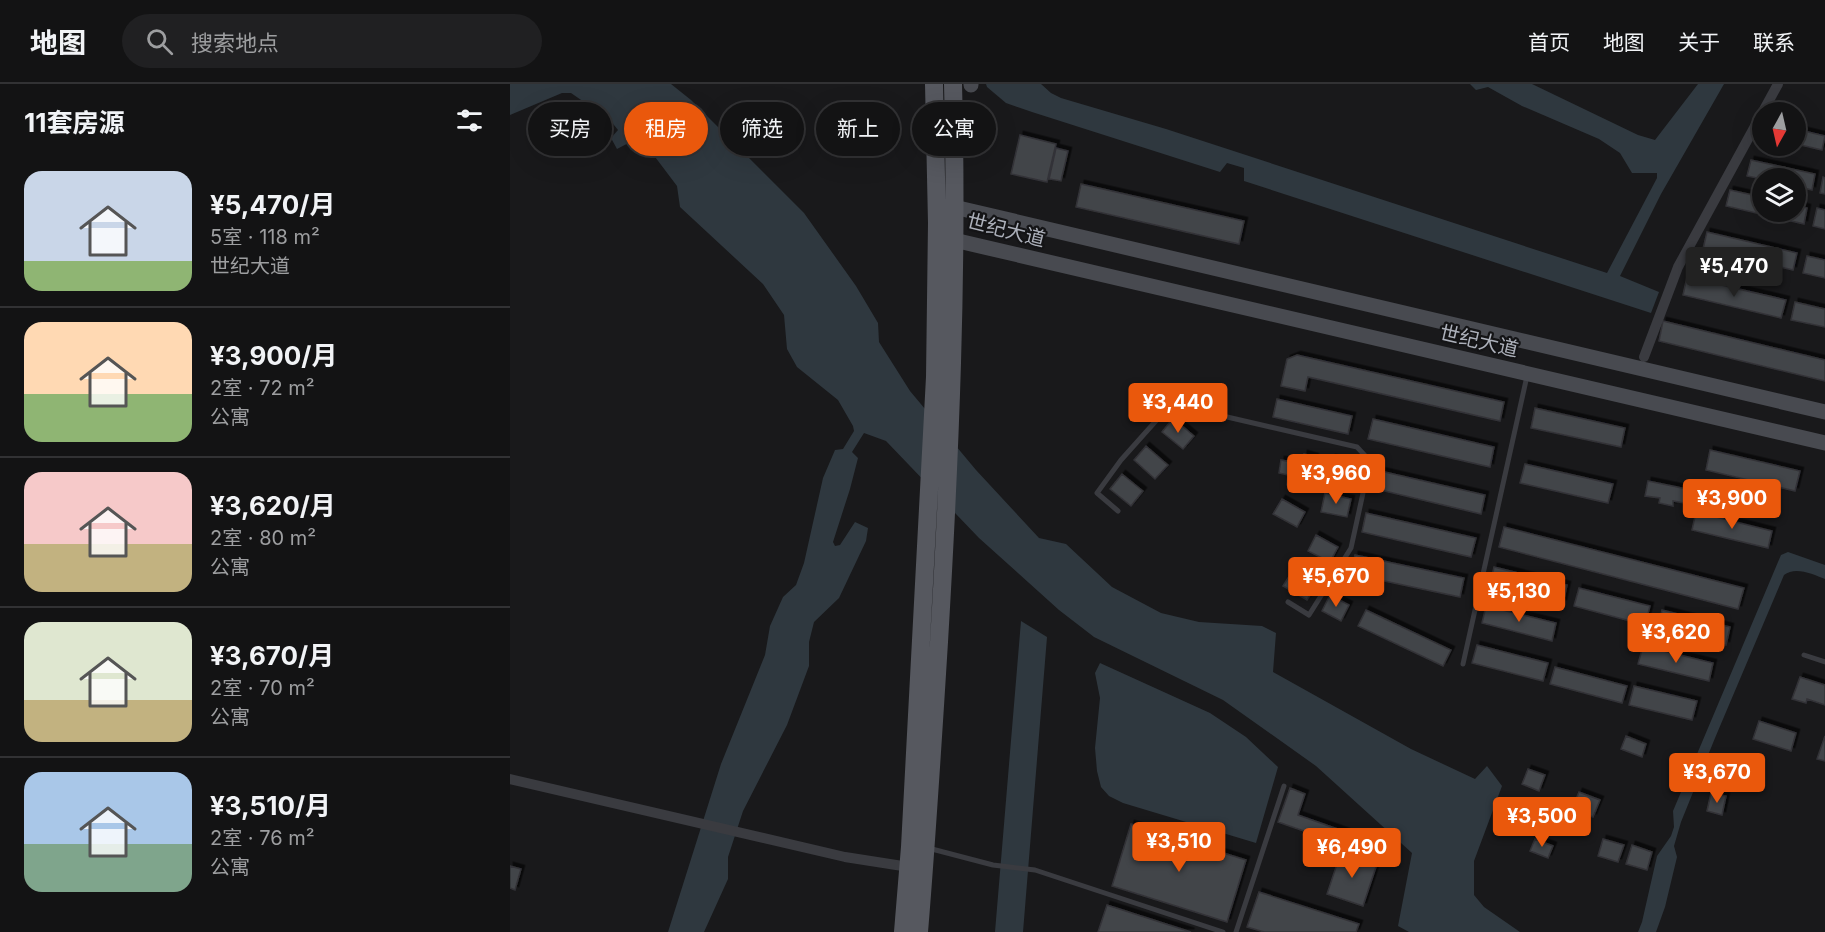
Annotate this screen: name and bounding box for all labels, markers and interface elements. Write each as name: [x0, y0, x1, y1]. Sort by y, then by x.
search box: [122, 14, 542, 68]
icon: search: [143, 25, 176, 58]
text: 地图: [30, 26, 86, 60]
text: 搜索地点: [191, 30, 279, 56]
text: 首页: [1528, 30, 1570, 55]
text: 地图: [1603, 30, 1645, 55]
text: 关于: [1678, 30, 1720, 55]
text: 联系: [1753, 30, 1795, 55]
chip: 买房: [528, 102, 612, 156]
chip: 租房: [624, 102, 708, 156]
chip: 筛选: [720, 102, 804, 156]
chip: 新上: [816, 102, 900, 156]
chip: 公寓: [912, 102, 996, 156]
north arrow: [1752, 102, 1806, 156]
map controls: [1752, 102, 1806, 222]
icon: filters: [453, 104, 486, 137]
text: 11套房源: [24, 107, 124, 138]
button: layers: [1752, 168, 1806, 222]
text: ¥5,470/月: [210, 189, 335, 220]
icon: home: [72, 195, 144, 267]
street label: 世纪大道: [964, 209, 1048, 251]
text: 5室 · 118 m²: [210, 225, 320, 249]
pin: ¥5,470: [1685, 247, 1783, 298]
text: 世纪大道: [210, 254, 290, 278]
text: ¥5,470: [1700, 254, 1768, 278]
street label: 世纪大道: [1437, 320, 1521, 362]
text: ¥3,900/月: [210, 340, 337, 371]
icon: home: [72, 346, 144, 418]
text: 2室 · 72 m²: [210, 376, 315, 400]
pin: ¥3,440: [1129, 383, 1227, 434]
text: ¥3,440: [1142, 390, 1214, 414]
text: 公寓: [210, 405, 250, 429]
pin: ¥3,960: [1287, 454, 1385, 505]
text: ¥3,960: [1301, 461, 1371, 485]
pin: ¥3,900: [1683, 479, 1781, 530]
text: ¥3,900: [1697, 486, 1767, 510]
text: ¥3,620/月: [210, 490, 336, 521]
icon: home: [72, 496, 144, 568]
text: 2室 · 80 m²: [210, 526, 316, 550]
text: 公寓: [210, 555, 250, 579]
pin: ¥5,670: [1287, 557, 1385, 608]
text: ¥5,670: [1302, 564, 1370, 588]
pin: ¥5,130: [1470, 572, 1568, 623]
text: ¥5,130: [1487, 579, 1551, 603]
pin: ¥3,620: [1627, 613, 1725, 664]
text: ¥3,620: [1641, 620, 1711, 644]
text: ¥3,670/月: [210, 640, 334, 671]
icon: home: [72, 646, 144, 718]
text: 2室 · 70 m²: [210, 676, 315, 700]
text: 公寓: [210, 705, 250, 729]
pin: ¥3,670: [1668, 753, 1766, 804]
text: ¥3,670: [1683, 760, 1751, 784]
text: ¥3,510/月: [210, 790, 331, 821]
icon: home: [72, 796, 144, 868]
pin: ¥3,500: [1493, 797, 1591, 848]
text: ¥3,500: [1507, 804, 1577, 828]
pin: ¥3,510: [1130, 822, 1228, 873]
text: 2室 · 76 m²: [210, 826, 315, 850]
pin: ¥6,490: [1303, 828, 1401, 879]
text: ¥3,510: [1146, 829, 1212, 853]
text: ¥6,490: [1317, 835, 1387, 859]
text: 公寓: [210, 855, 250, 879]

